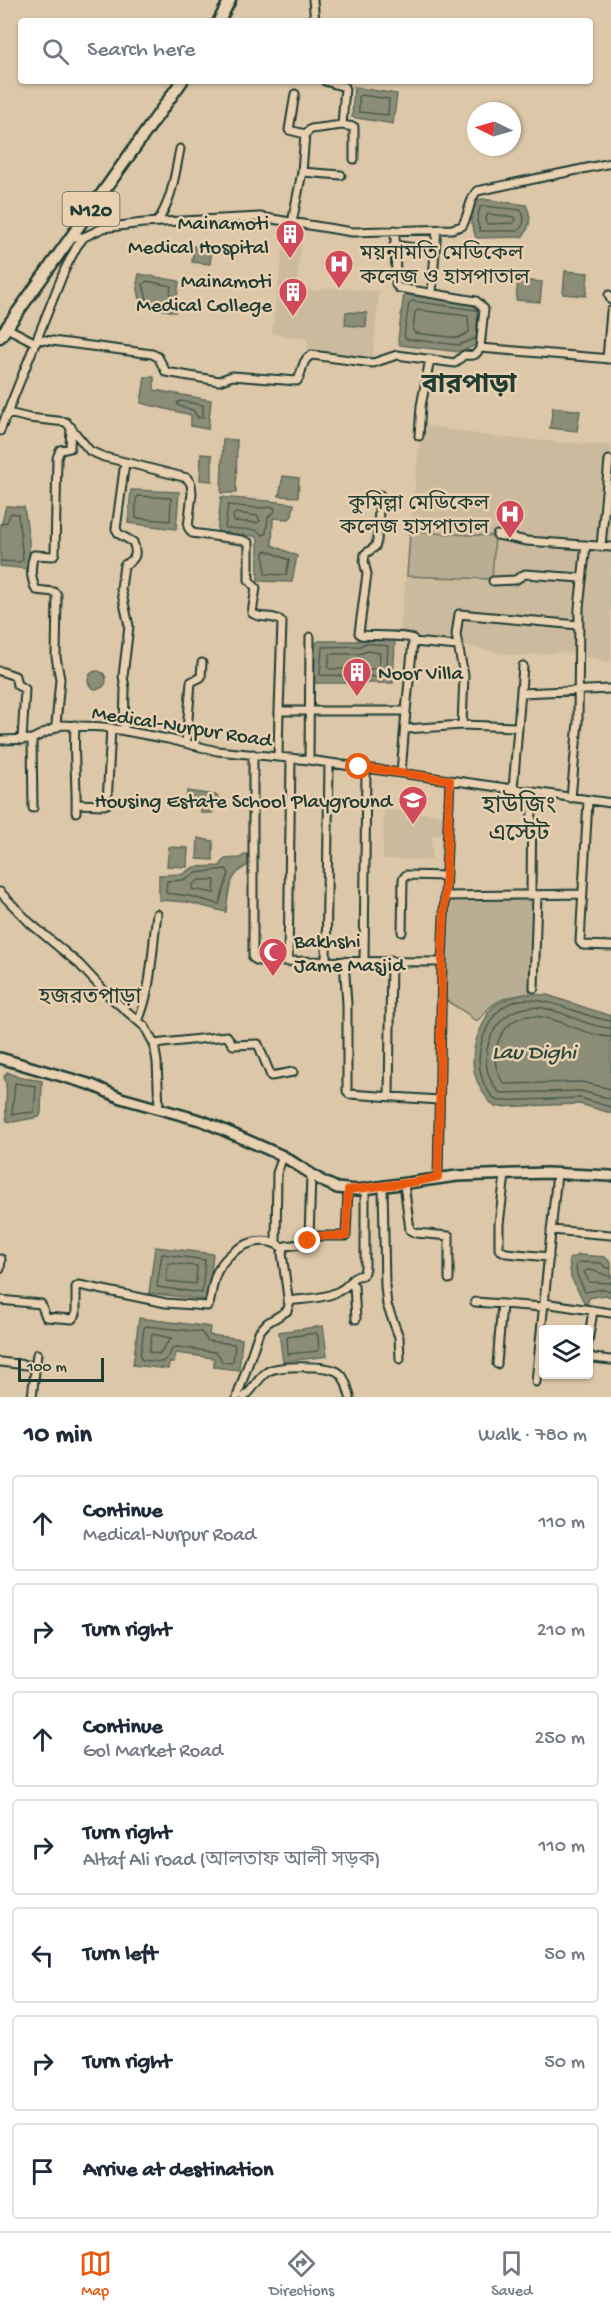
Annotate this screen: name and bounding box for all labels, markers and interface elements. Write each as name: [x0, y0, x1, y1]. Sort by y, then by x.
search box: [18, 18, 593, 84]
icon: search: [39, 35, 72, 68]
text: Search here: [87, 38, 195, 64]
north arrow: [467, 102, 521, 156]
road number: N120: [62, 192, 119, 226]
place label: Mainamoti Medical Hospital: [128, 213, 269, 262]
building icon: Mainamoti Medical Hospital: [274, 218, 306, 260]
place label: ময়নামতি মেডিকেল কলেজ ও হাসপাতাল: [359, 240, 530, 292]
hospital icon: ময়নামতি মেডিকেল কলেজ ও হাসপাতাল: [323, 248, 355, 290]
place label: Mainamoti Medical College: [136, 271, 273, 320]
building icon: Mainamoti Medical College: [277, 276, 309, 318]
district label: বারপাড়া: [421, 371, 517, 403]
place label: কুমিল্লা মেডিকেল কলেজ হাসপাতাল: [339, 490, 490, 542]
hospital icon: কুমিল্লা মেডিকেল কলেজ হাসপাতাল: [494, 498, 526, 540]
building icon: Noor Villa: [341, 656, 373, 698]
place label: Noor Villa: [378, 663, 464, 688]
street label: Medical-Nurpur Road: [90, 702, 275, 755]
route start: [345, 753, 371, 779]
school or university icon: Housing Estate School Playground: [397, 784, 429, 826]
district label: হাউজিং এস্টেট: [481, 790, 556, 850]
place label: Housing Estate School Playground: [94, 791, 394, 816]
place label: Bakhshi Jame Masjid: [293, 931, 406, 980]
mosque icon: Bakhshi Jame Masjid: [257, 936, 289, 978]
district label: হজরতপাড়া: [38, 986, 142, 1012]
water label: Lau Dighi: [492, 1041, 578, 1067]
route end: [294, 1227, 320, 1253]
map controls: [539, 1325, 593, 1379]
button: layers: [539, 1325, 593, 1379]
scale bar: [18, 1355, 104, 1382]
text: 100 m: [27, 1359, 67, 1378]
text: 10 min: [24, 1421, 92, 1452]
text: Walk · 780 m: [478, 1425, 587, 1448]
text: Continue: [83, 1499, 163, 1525]
icon: ahead: [26, 1507, 59, 1540]
text: 110 m: [539, 1512, 585, 1535]
text: Medical-Nurpur Road: [83, 1525, 256, 1548]
icon: right: [26, 1615, 59, 1648]
text: Turn right: [83, 1618, 171, 1644]
text: 210 m: [537, 1620, 585, 1643]
text: Continue: [83, 1715, 163, 1741]
icon: ahead: [26, 1723, 59, 1756]
text: 250 m: [534, 1728, 585, 1751]
text: Gol Market Road: [83, 1741, 223, 1764]
text: Turn right: [83, 1821, 171, 1847]
icon: right: [26, 1831, 59, 1864]
text: 110 m: [539, 1836, 585, 1859]
text: Altaf Ali road (আলতাফ আলী সড়ক): [83, 1850, 380, 1873]
icon: left: [26, 1939, 59, 1972]
text: Turn left: [83, 1942, 157, 1968]
text: 50 m: [544, 1944, 585, 1967]
icon: right: [26, 2047, 59, 2080]
text: Turn right: [83, 2050, 171, 2076]
text: 50 m: [544, 2052, 585, 2075]
icon: arrive: [26, 2155, 59, 2188]
text: Arrive at destination: [83, 2158, 273, 2184]
tab: Map: [79, 2247, 112, 2302]
tab: Directions: [269, 2247, 334, 2302]
tab: Saved: [491, 2247, 532, 2302]

